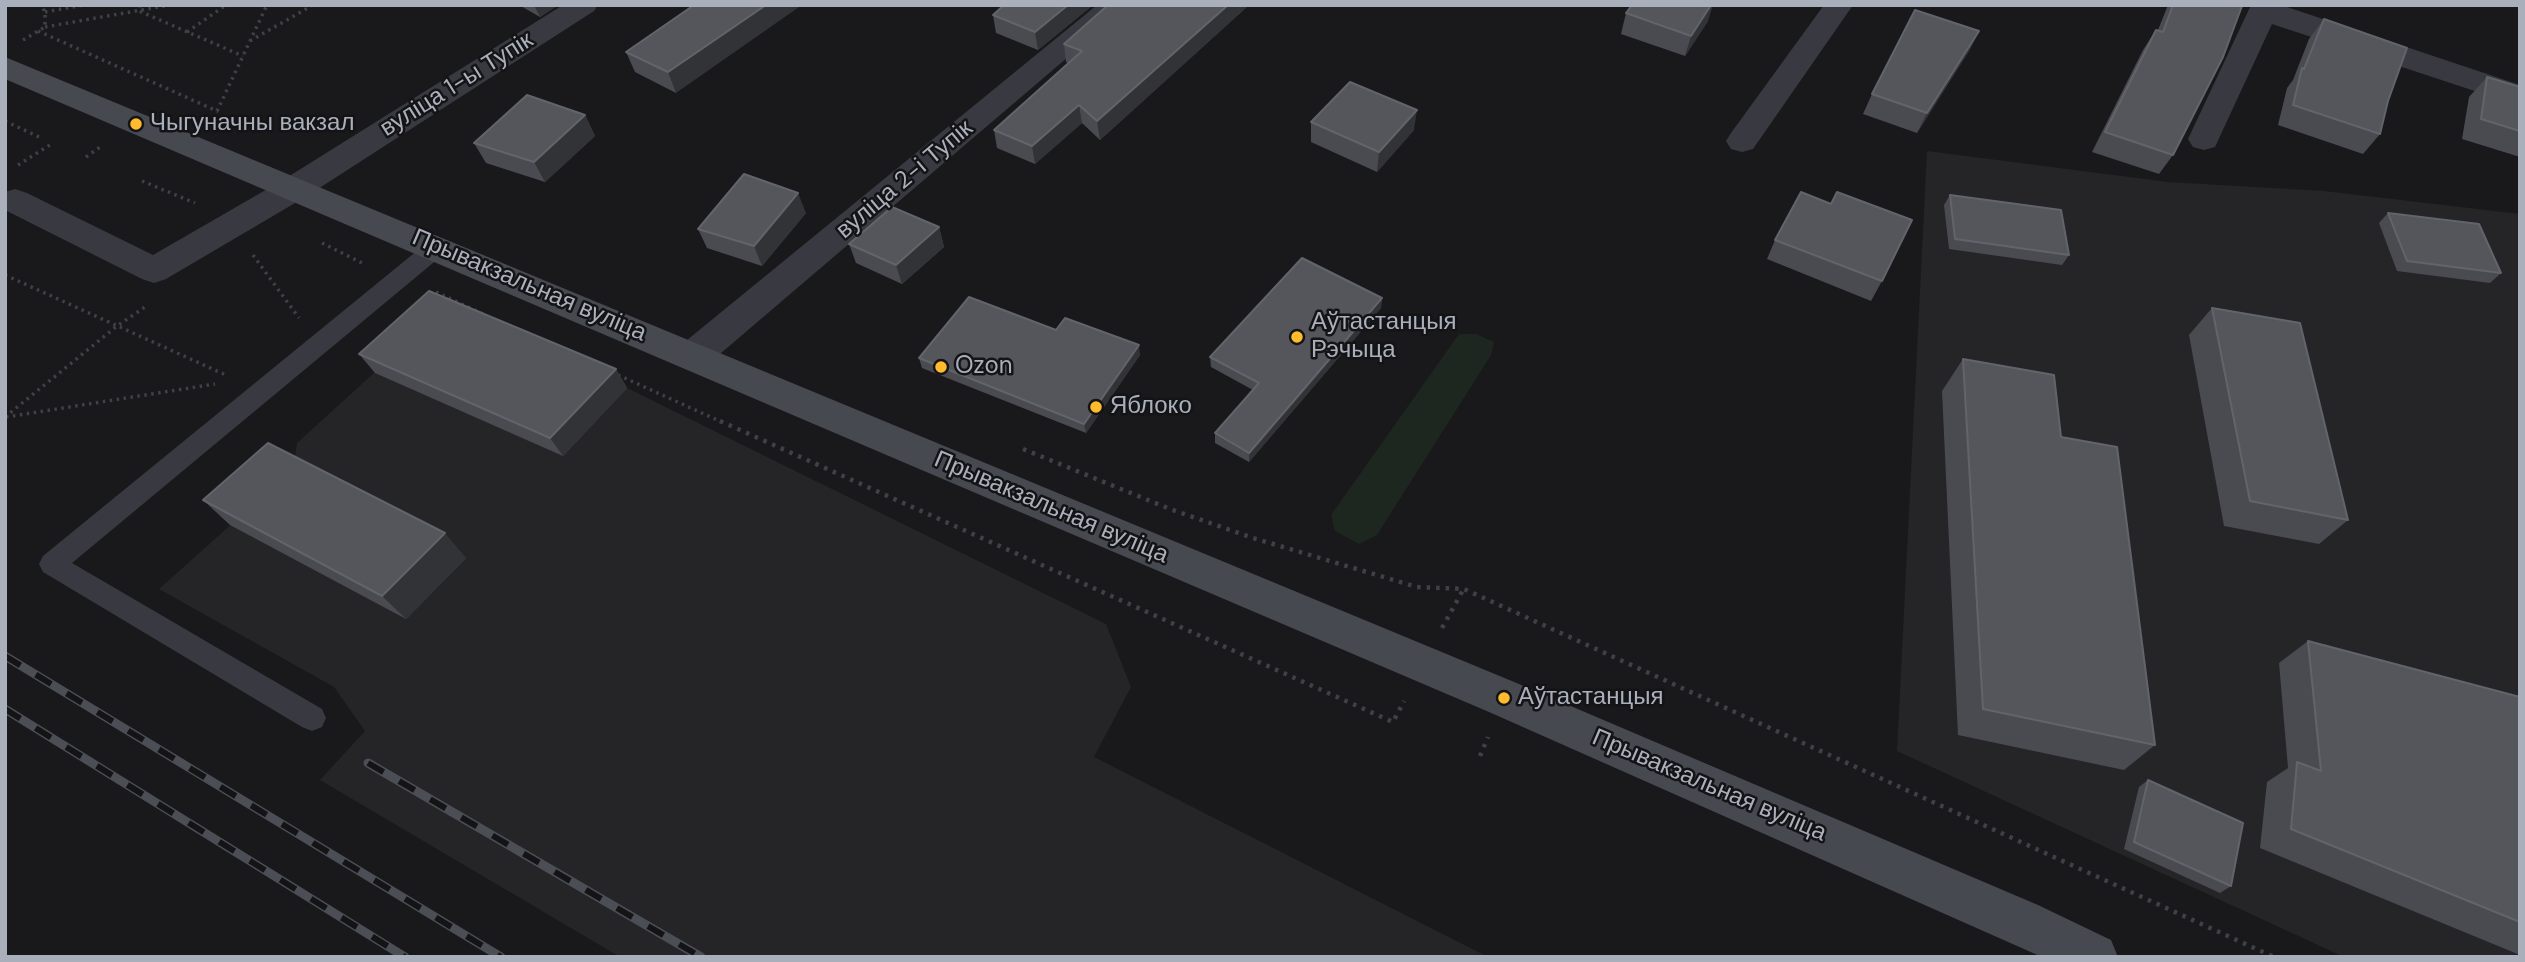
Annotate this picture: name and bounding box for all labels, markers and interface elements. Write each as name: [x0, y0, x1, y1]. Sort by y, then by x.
street label: вуліца 1-ы Тупік: [375, 26, 539, 144]
place label: Чыгуначны вакзал: [150, 110, 354, 138]
street label: вуліца 2-і Тупік: [831, 115, 979, 245]
marker: Чыгуначны вакзал: [128, 116, 144, 132]
street label: Прывакзальная вуліца: [408, 224, 650, 348]
place label: Аўтастанцыя Рэчыца: [1311, 309, 1456, 365]
marker: Аўтастанцыя Рэчыца: [1289, 329, 1305, 345]
place label: Ozon: [955, 353, 1013, 381]
marker: Ozon: [933, 359, 949, 375]
place label: Яблоко: [1110, 393, 1192, 421]
marker: Яблоко: [1088, 399, 1104, 415]
street label: Прывакзальная вуліца: [930, 446, 1172, 570]
place label: Аўтастанцыя: [1518, 684, 1663, 712]
marker: Аўтастанцыя: [1496, 690, 1512, 706]
street label: Прывакзальная вуліца: [1588, 724, 1830, 848]

